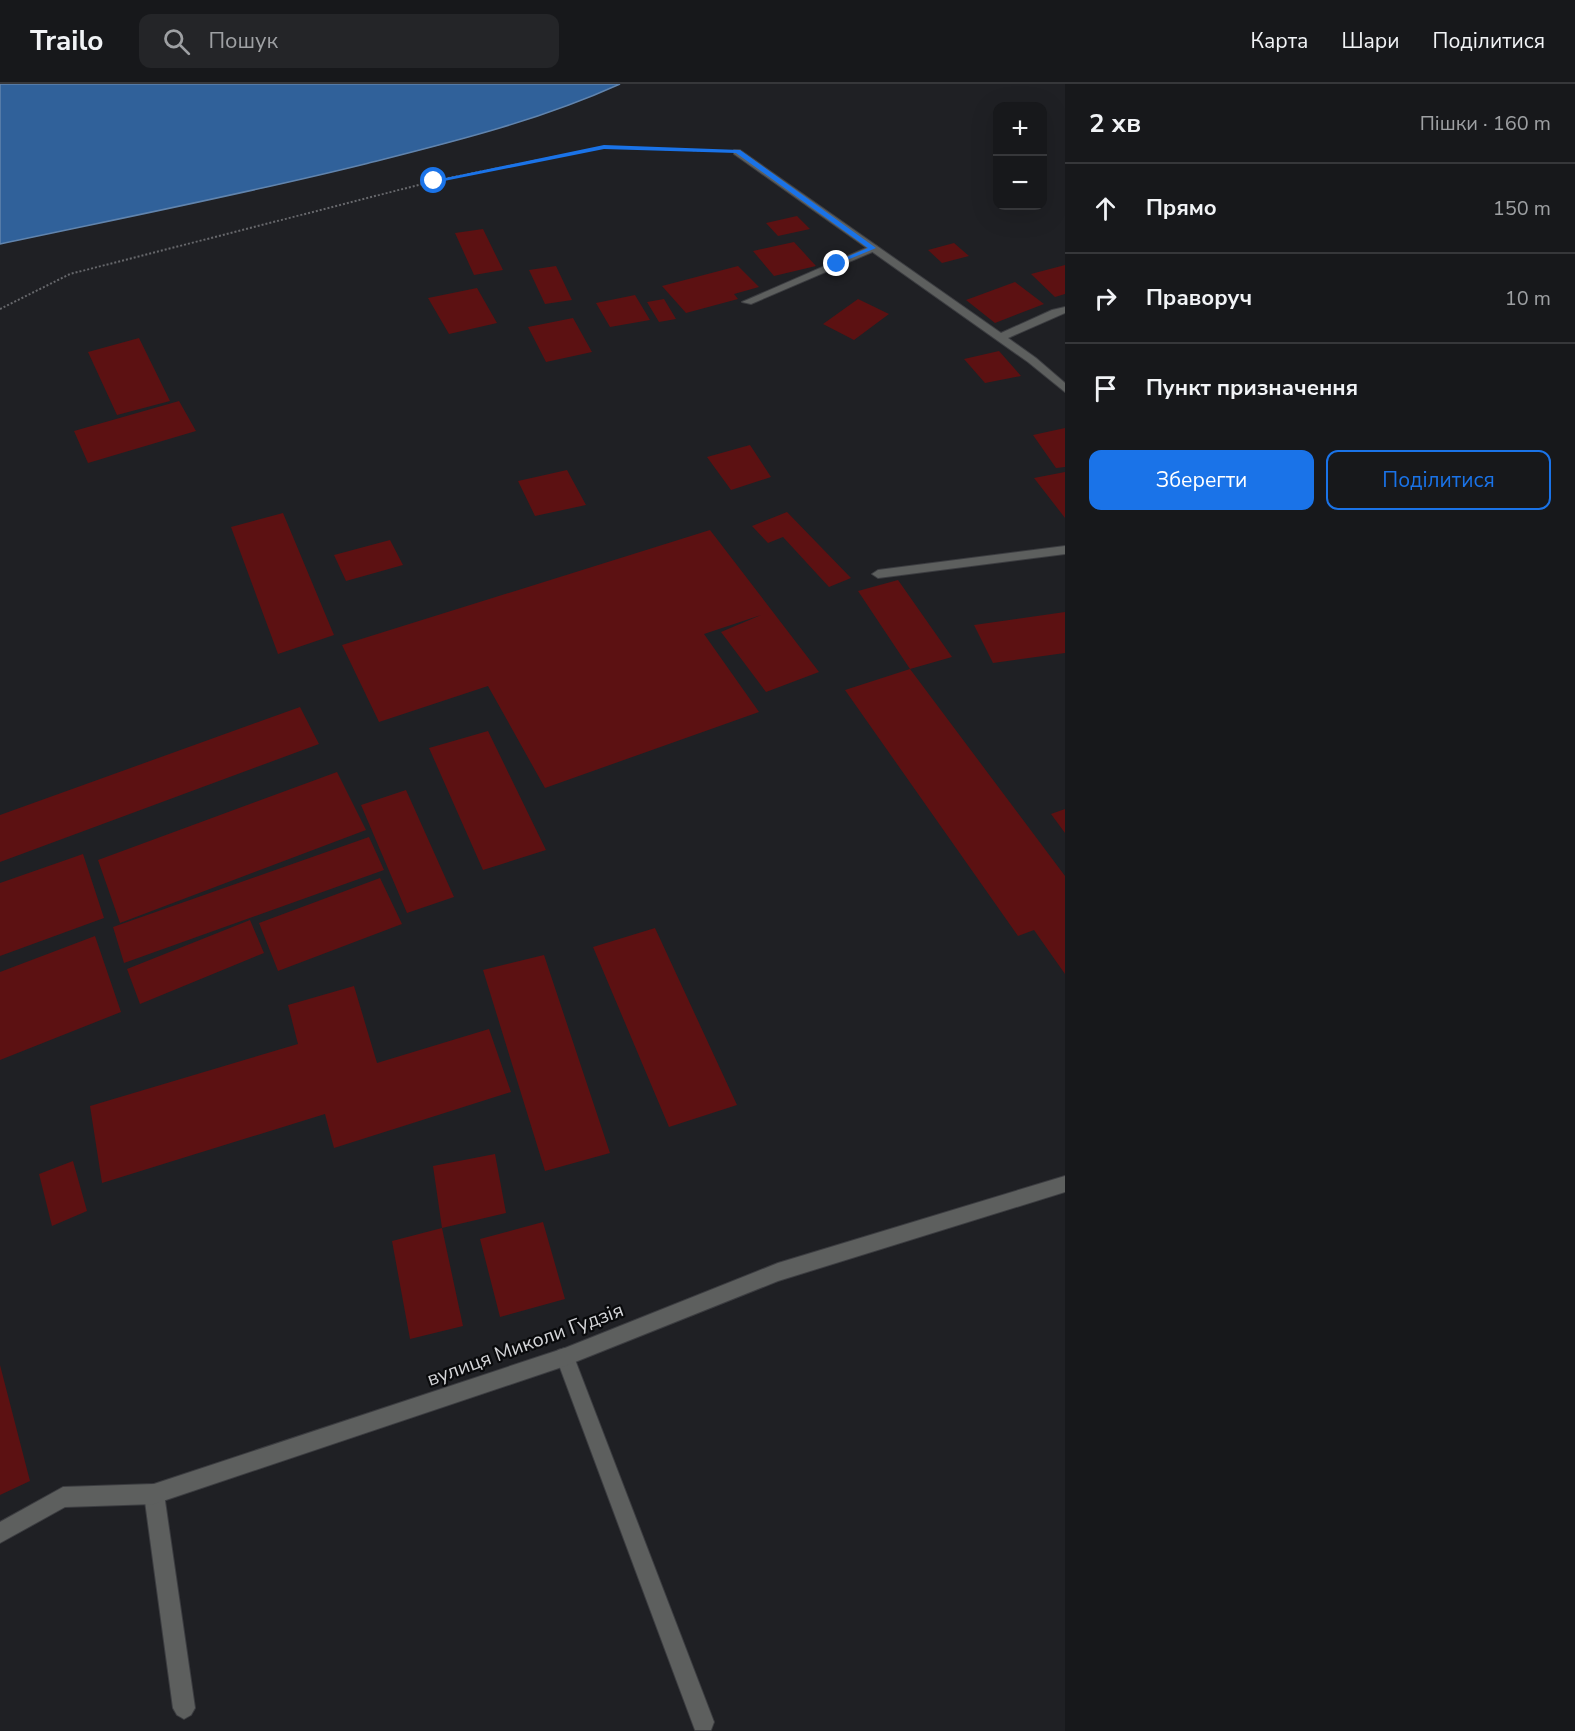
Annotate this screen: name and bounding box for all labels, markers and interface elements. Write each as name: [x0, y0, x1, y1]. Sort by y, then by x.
search box: [139, 14, 559, 68]
text: Trailo: [30, 22, 103, 60]
icon: search: [160, 25, 193, 58]
text: Пошук: [208, 26, 278, 56]
text: Карта: [1251, 27, 1308, 55]
text: Шари: [1341, 27, 1400, 55]
text: Поділитися: [1433, 27, 1545, 55]
map controls: [993, 102, 1047, 210]
button: +: [993, 102, 1047, 156]
text: 2 хв: [1089, 106, 1141, 141]
text: Пішки · 160 m: [1420, 110, 1551, 137]
button: −: [993, 156, 1047, 210]
route start: [420, 167, 446, 193]
icon: ahead: [1089, 192, 1122, 225]
text: Прямо: [1146, 193, 1217, 223]
text: 150 m: [1493, 195, 1551, 222]
route end: [823, 250, 849, 276]
icon: right: [1089, 282, 1122, 315]
text: Праворуч: [1146, 283, 1252, 313]
text: 10 m: [1505, 285, 1551, 312]
icon: arrive: [1089, 372, 1122, 405]
text: Пункт призначення: [1146, 373, 1358, 403]
button: Зберегти: [1089, 450, 1314, 510]
button: Поділитися: [1326, 450, 1551, 510]
street label: вулиця Миколи Гудзія: [423, 1296, 627, 1393]

